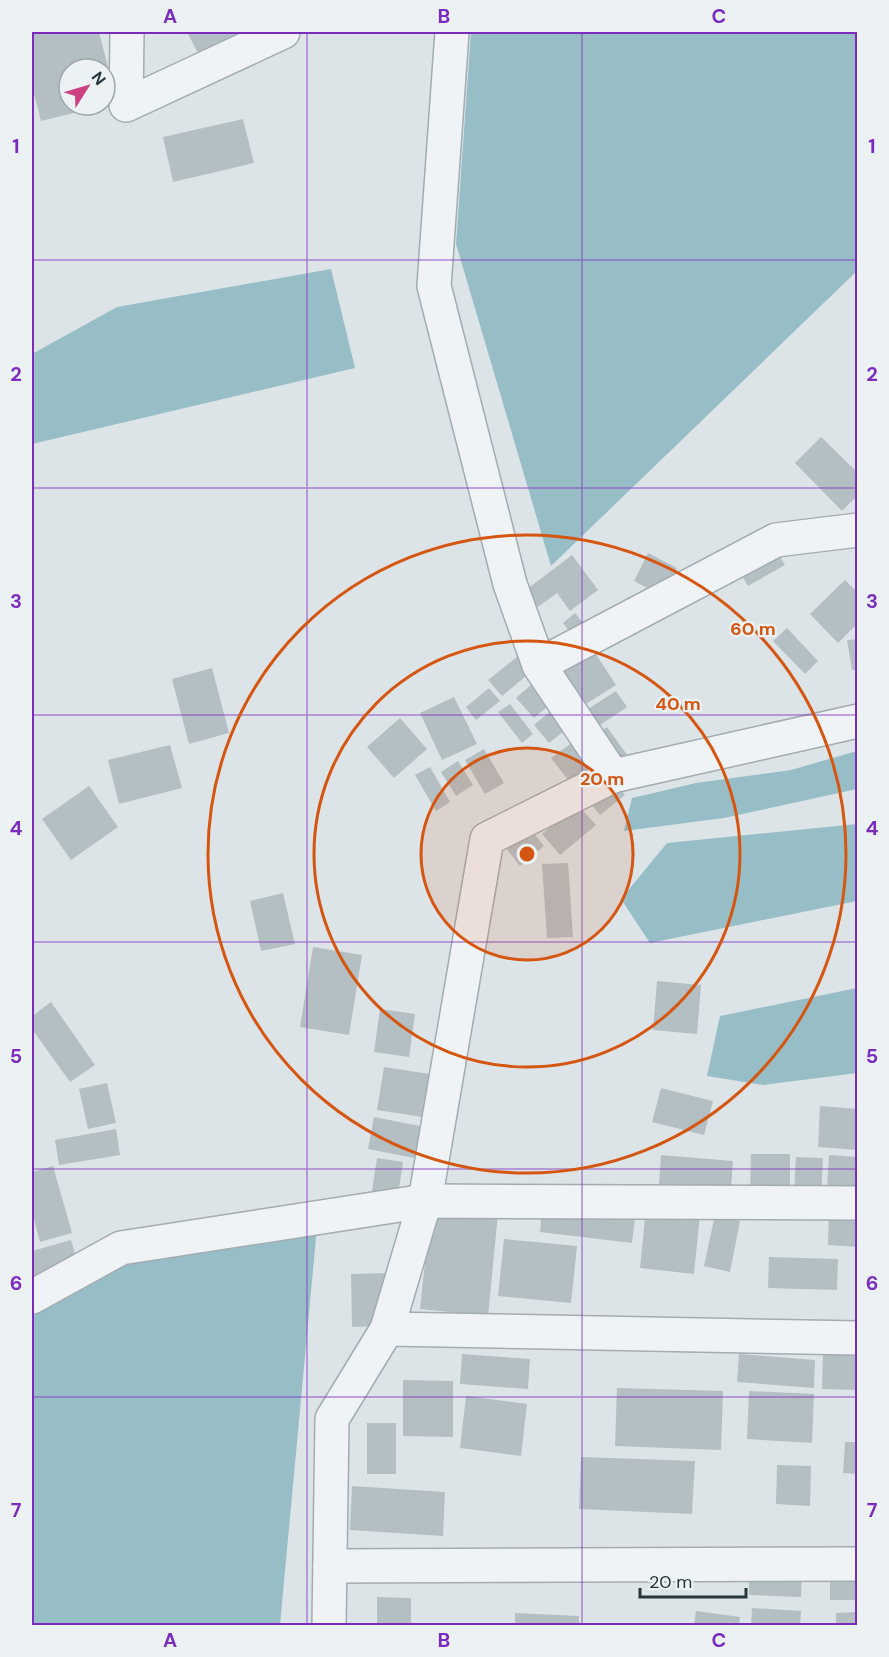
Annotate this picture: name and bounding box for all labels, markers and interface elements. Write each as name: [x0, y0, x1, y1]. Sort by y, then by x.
text: A: [163, 3, 177, 29]
text: B: [438, 3, 450, 29]
text: C: [712, 3, 726, 29]
north arrow: [57, 57, 117, 117]
text: N: [87, 67, 110, 89]
text: 1: [12, 133, 20, 159]
text: 1: [868, 133, 876, 159]
text: 2: [10, 361, 22, 387]
text: 2: [866, 361, 878, 387]
text: 3: [10, 588, 22, 614]
text: 3: [866, 588, 878, 614]
text: 60 m: [730, 617, 776, 641]
text: 40 m: [655, 692, 701, 716]
text: 20 m: [580, 767, 624, 791]
text: 4: [10, 815, 23, 841]
text: 4: [866, 815, 879, 841]
centre of rings: [517, 844, 537, 864]
text: 5: [10, 1043, 22, 1069]
text: 5: [866, 1043, 878, 1069]
text: 6: [10, 1270, 22, 1296]
text: 6: [866, 1270, 878, 1296]
text: 7: [11, 1497, 22, 1523]
text: 7: [867, 1497, 878, 1523]
scale bar: [640, 1561, 746, 1599]
text: 20 m: [649, 1570, 692, 1594]
text: A: [163, 1627, 177, 1653]
text: B: [438, 1627, 450, 1653]
text: C: [712, 1627, 726, 1653]

